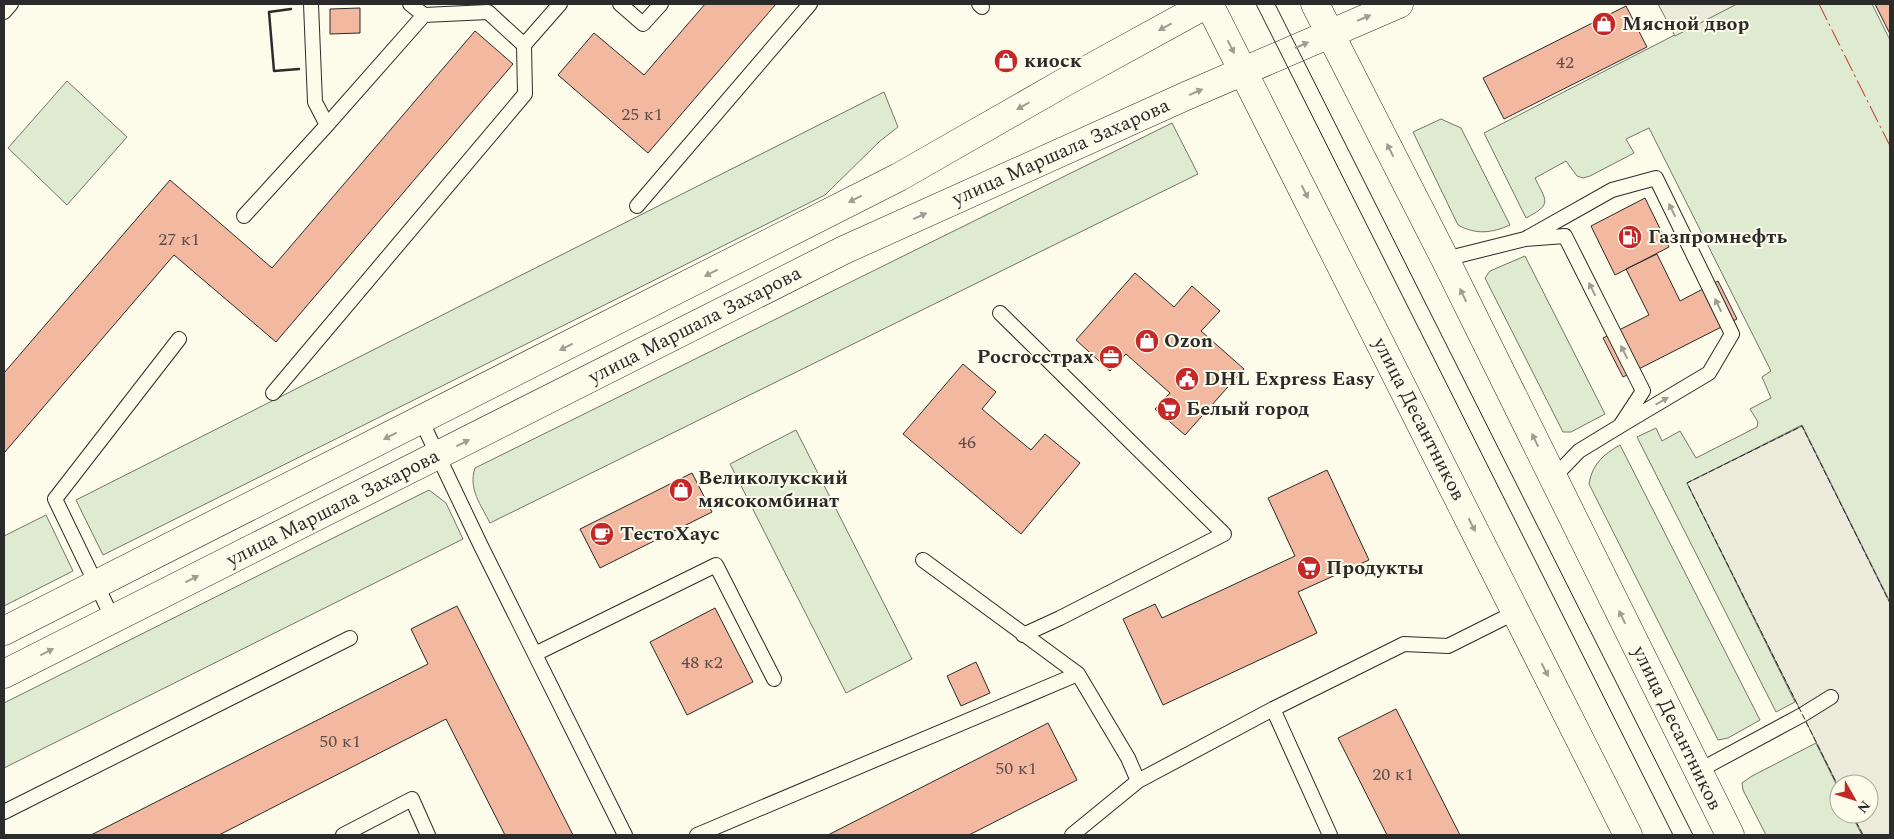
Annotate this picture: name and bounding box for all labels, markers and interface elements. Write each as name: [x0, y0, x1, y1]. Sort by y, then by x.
place label: Мясной двор: [1622, 9, 1749, 39]
shop icon: Мясной двор: [1591, 11, 1617, 37]
one-way arrow: [1357, 14, 1371, 22]
one-way arrow: [1158, 23, 1171, 32]
one-way arrow: [1227, 40, 1235, 55]
one-way arrow: [1295, 41, 1309, 49]
place label: киоск: [1024, 46, 1082, 76]
shop icon: киоск: [993, 48, 1019, 74]
house number: 42: [1556, 49, 1574, 76]
one-way arrow: [1189, 87, 1203, 95]
street label: улица Маршала Захарова: [946, 90, 1175, 214]
house number: 25 к1: [621, 101, 663, 128]
one-way arrow: [1016, 102, 1029, 111]
one-way arrow: [1386, 142, 1394, 157]
one-way arrow: [1301, 185, 1309, 199]
one-way arrow: [848, 195, 863, 203]
one-way arrow: [1668, 203, 1676, 217]
one-way arrow: [913, 211, 927, 219]
place label: Газпромнефть: [1648, 222, 1787, 252]
fuel station icon: Газпромнефть: [1617, 224, 1643, 250]
house number: 27 к1: [158, 226, 200, 253]
street label: улица Маршала Захарова: [582, 258, 807, 392]
one-way arrow: [703, 269, 718, 277]
one-way arrow: [1588, 282, 1596, 297]
one-way arrow: [1459, 287, 1467, 302]
one-way arrow: [1714, 298, 1722, 312]
place label: Ozon: [1164, 326, 1213, 356]
shop icon: Ozon: [1134, 328, 1160, 354]
street label: улица Десантников: [1364, 331, 1473, 506]
one-way arrow: [558, 342, 573, 351]
place label: Росгосстрах: [977, 342, 1094, 372]
office icon: Росгосстрах: [1098, 344, 1124, 370]
one-way arrow: [1620, 345, 1628, 359]
place label: DHL Express Easy: [1204, 364, 1376, 394]
public building icon: DHL Express Easy: [1174, 366, 1200, 392]
place label: Белый город: [1186, 394, 1309, 424]
supermarket icon: Белый город: [1156, 396, 1182, 422]
one-way arrow: [1654, 397, 1669, 405]
house number: 46: [958, 429, 976, 456]
one-way arrow: [382, 432, 397, 440]
one-way arrow: [1531, 433, 1539, 447]
one-way arrow: [455, 439, 470, 447]
street label: улица Маршала Захарова: [220, 441, 445, 575]
place label: Великолукский мясокомбинат: [698, 463, 848, 516]
shop icon: Великолукский мясокомбинат: [668, 477, 694, 503]
one-way arrow: [1468, 518, 1476, 532]
place label: ТестоХаус: [620, 519, 720, 549]
cafe icon: ТестоХаус: [589, 521, 615, 547]
place label: Продукты: [1326, 553, 1424, 583]
supermarket icon: Продукты: [1296, 555, 1322, 581]
one-way arrow: [185, 575, 200, 583]
one-way arrow: [1618, 610, 1627, 625]
street label: улица Десантников: [1624, 640, 1730, 815]
one-way arrow: [40, 648, 54, 656]
house number: 48 к2: [681, 649, 723, 676]
one-way arrow: [1541, 663, 1549, 677]
house number: 50 к1: [319, 728, 361, 755]
house number: 50 к1: [995, 755, 1037, 782]
house number: 20 к1: [1372, 761, 1414, 788]
north arrow: [1829, 774, 1879, 824]
text: N: [1852, 796, 1875, 818]

